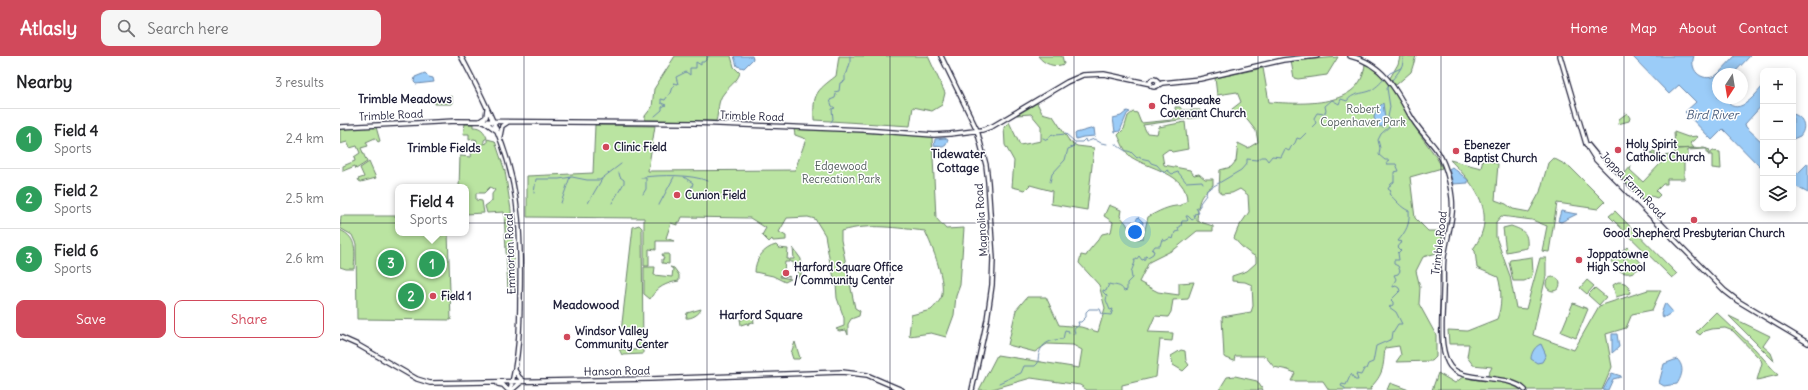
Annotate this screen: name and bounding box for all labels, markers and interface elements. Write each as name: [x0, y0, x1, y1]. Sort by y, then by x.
search box: [101, 10, 381, 46]
text: Atlasly: [20, 16, 77, 40]
icon: search: [115, 17, 137, 39]
text: Search here: [147, 19, 229, 38]
text: Home: [1570, 19, 1608, 37]
text: Map: [1630, 19, 1657, 37]
text: About: [1679, 19, 1717, 37]
text: Contact: [1739, 19, 1788, 37]
north arrow: [1712, 68, 1748, 104]
map controls: [1760, 68, 1796, 212]
button: +: [1760, 68, 1796, 104]
text: Nearby: [16, 71, 72, 93]
text: 3 results: [275, 74, 324, 91]
district label: Trimble Meadows: [358, 91, 452, 106]
place label: Chesapeake Covenant Church: [1160, 93, 1247, 120]
marker: Chesapeake Covenant Church: [1147, 101, 1157, 111]
park label: Robert Copenhaver Park: [1320, 102, 1406, 129]
button: −: [1760, 104, 1796, 140]
street label: Trimble Road: [358, 106, 424, 124]
water label: Bird River: [1686, 107, 1740, 122]
street label: Trimble Road: [720, 108, 785, 124]
text: Field 4: [54, 121, 98, 140]
text: 1: [26, 130, 32, 147]
text: 2.4 km: [286, 130, 324, 147]
place label: Holy Spirit Catholic Church: [1626, 137, 1706, 164]
place label: Ebenezer Baptist Church: [1464, 138, 1538, 166]
text: Sports: [54, 140, 92, 157]
district label: Trimble Fields: [407, 140, 481, 155]
place label: Clinic Field: [614, 140, 667, 154]
button: locate: [1760, 140, 1796, 176]
marker: Clinic Field: [601, 142, 611, 152]
marker: Holy Spirit Catholic Church: [1613, 145, 1623, 155]
district label: Tidewater Cottage: [931, 146, 985, 176]
marker: Ebenezer Baptist Church: [1451, 146, 1461, 156]
street label: Joppa Farm Road: [1597, 149, 1669, 222]
park label: Edgewood Recreation Park: [802, 159, 881, 186]
button: layers: [1760, 176, 1796, 212]
text: Field 2: [54, 181, 98, 200]
street label: Magnolia Road: [971, 182, 991, 257]
popup: [395, 184, 469, 236]
place label: Cunion Field: [685, 188, 747, 202]
text: 2: [25, 190, 33, 207]
text: 2.5 km: [286, 190, 324, 207]
marker: Cunion Field: [672, 190, 682, 200]
text: Field 4: [410, 192, 454, 211]
text: Sports: [54, 200, 92, 217]
street label: Trimble Road: [1428, 210, 1450, 276]
text: Sports: [410, 211, 447, 228]
street label: Emmorton Road: [502, 213, 518, 295]
marker: Good Shepherd Presbyterian Church: [1689, 215, 1699, 225]
your location: [1125, 222, 1145, 242]
place label: Good Shepherd Presbyterian Church: [1603, 226, 1786, 241]
text: Field 6: [54, 241, 98, 260]
place label: Joppatowne High School: [1587, 247, 1648, 275]
pin: 3: [378, 248, 404, 278]
pin: 1: [419, 249, 445, 279]
text: 3: [25, 250, 33, 267]
text: 2.6 km: [286, 250, 324, 267]
marker: Joppatowne High School: [1574, 255, 1584, 265]
text: Sports: [54, 260, 92, 277]
place label: Harford Square Office / Community Center: [794, 260, 903, 288]
marker: Harford Square Office / Community Center: [781, 268, 791, 278]
pin: 2: [398, 281, 424, 311]
place label: Field 1: [441, 289, 472, 303]
marker: Field 1: [428, 291, 438, 301]
district label: Meadowood: [553, 297, 619, 312]
button: Save: [16, 300, 166, 338]
button: Share: [174, 300, 324, 338]
district label: Harford Square: [719, 307, 803, 323]
place label: Windsor Valley Community Center: [575, 324, 669, 352]
marker: Windsor Valley Community Center: [562, 332, 572, 342]
street label: Hanson Road: [584, 363, 651, 379]

